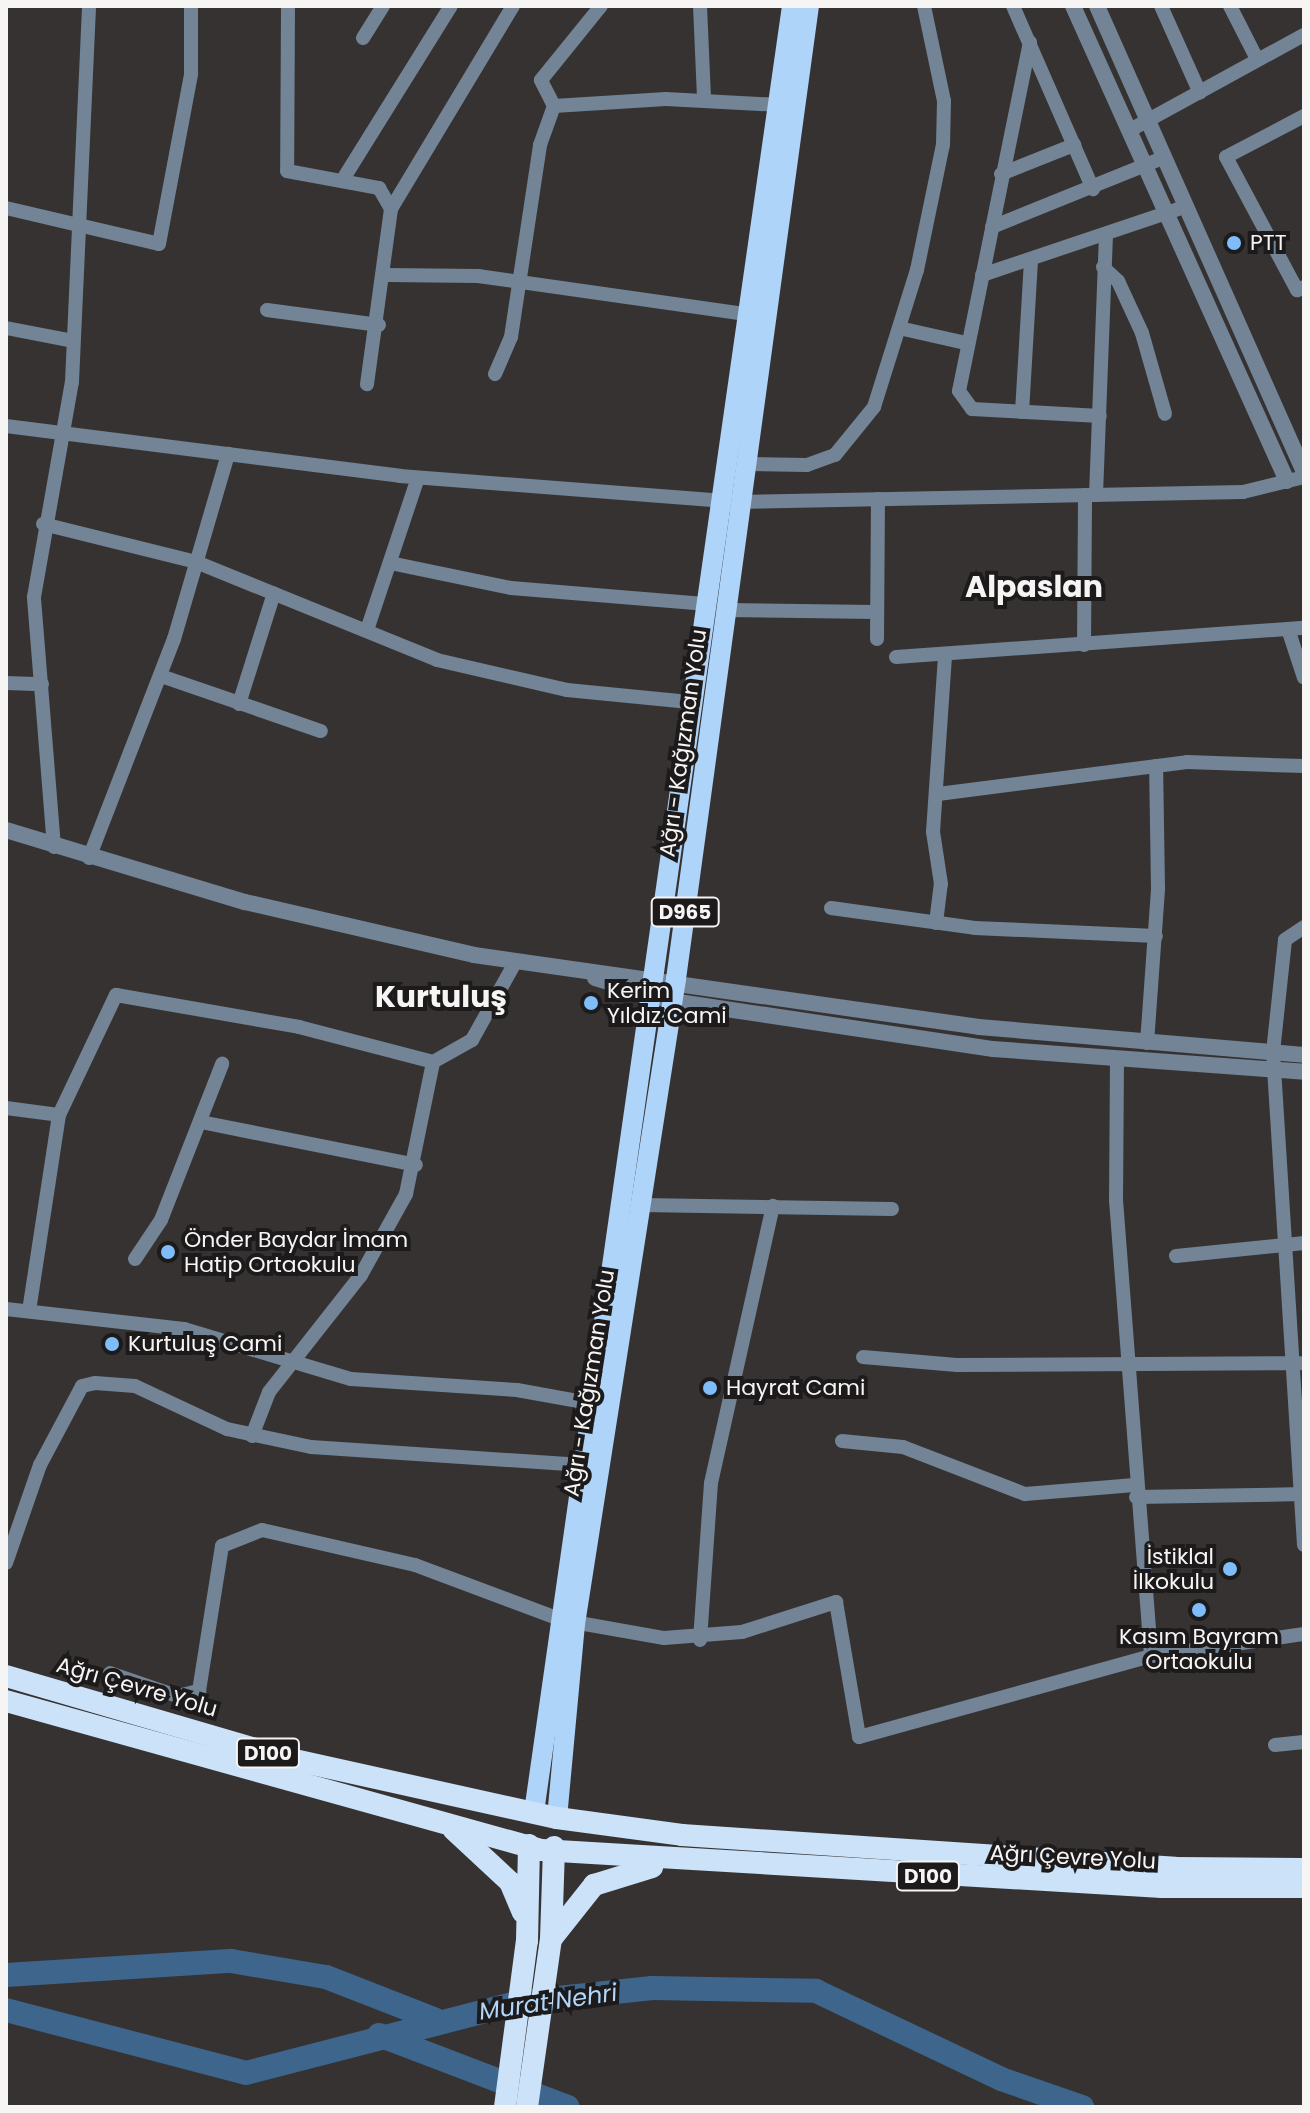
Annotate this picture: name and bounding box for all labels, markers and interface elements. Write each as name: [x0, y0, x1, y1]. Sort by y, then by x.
place label: PTT: [1250, 230, 1287, 256]
marker: PTT: [1225, 234, 1243, 252]
district label: Alpaslan: [965, 569, 1103, 605]
street label: Ağrı - Kağızman Yolu: [654, 628, 712, 858]
road number: D965: [649, 896, 721, 928]
place label: Kerim Yıldız Cami: [607, 977, 727, 1028]
district label: Kurtuluş: [375, 979, 507, 1015]
marker: Kerim Yıldız Cami: [582, 994, 600, 1012]
place label: Önder Baydar İmam Hatip Ortaokulu: [184, 1226, 408, 1278]
marker: Önder Baydar İmam Hatip Ortaokulu: [159, 1243, 177, 1261]
street label: Ağrı - Kağızman Yolu: [558, 1268, 620, 1498]
place label: Kurtuluş Cami: [128, 1331, 282, 1357]
marker: Kurtuluş Cami: [103, 1335, 121, 1353]
place label: Hayrat Cami: [726, 1375, 865, 1401]
marker: Hayrat Cami: [701, 1379, 719, 1397]
place label: İstiklal İlkokulu: [1133, 1543, 1214, 1594]
marker: İstiklal İlkokulu: [1221, 1560, 1239, 1578]
marker: Kasım Bayram Ortaokulu: [1190, 1601, 1208, 1619]
place label: Kasım Bayram Ortaokulu: [1119, 1623, 1279, 1674]
street label: Ağrı Çevre Yolu: [53, 1651, 221, 1723]
road number: D100: [234, 1737, 302, 1769]
street label: Ağrı Çevre Yolu: [989, 1839, 1157, 1875]
road number: D100: [894, 1860, 962, 1892]
water label: Murat Nehri: [477, 1978, 619, 2026]

